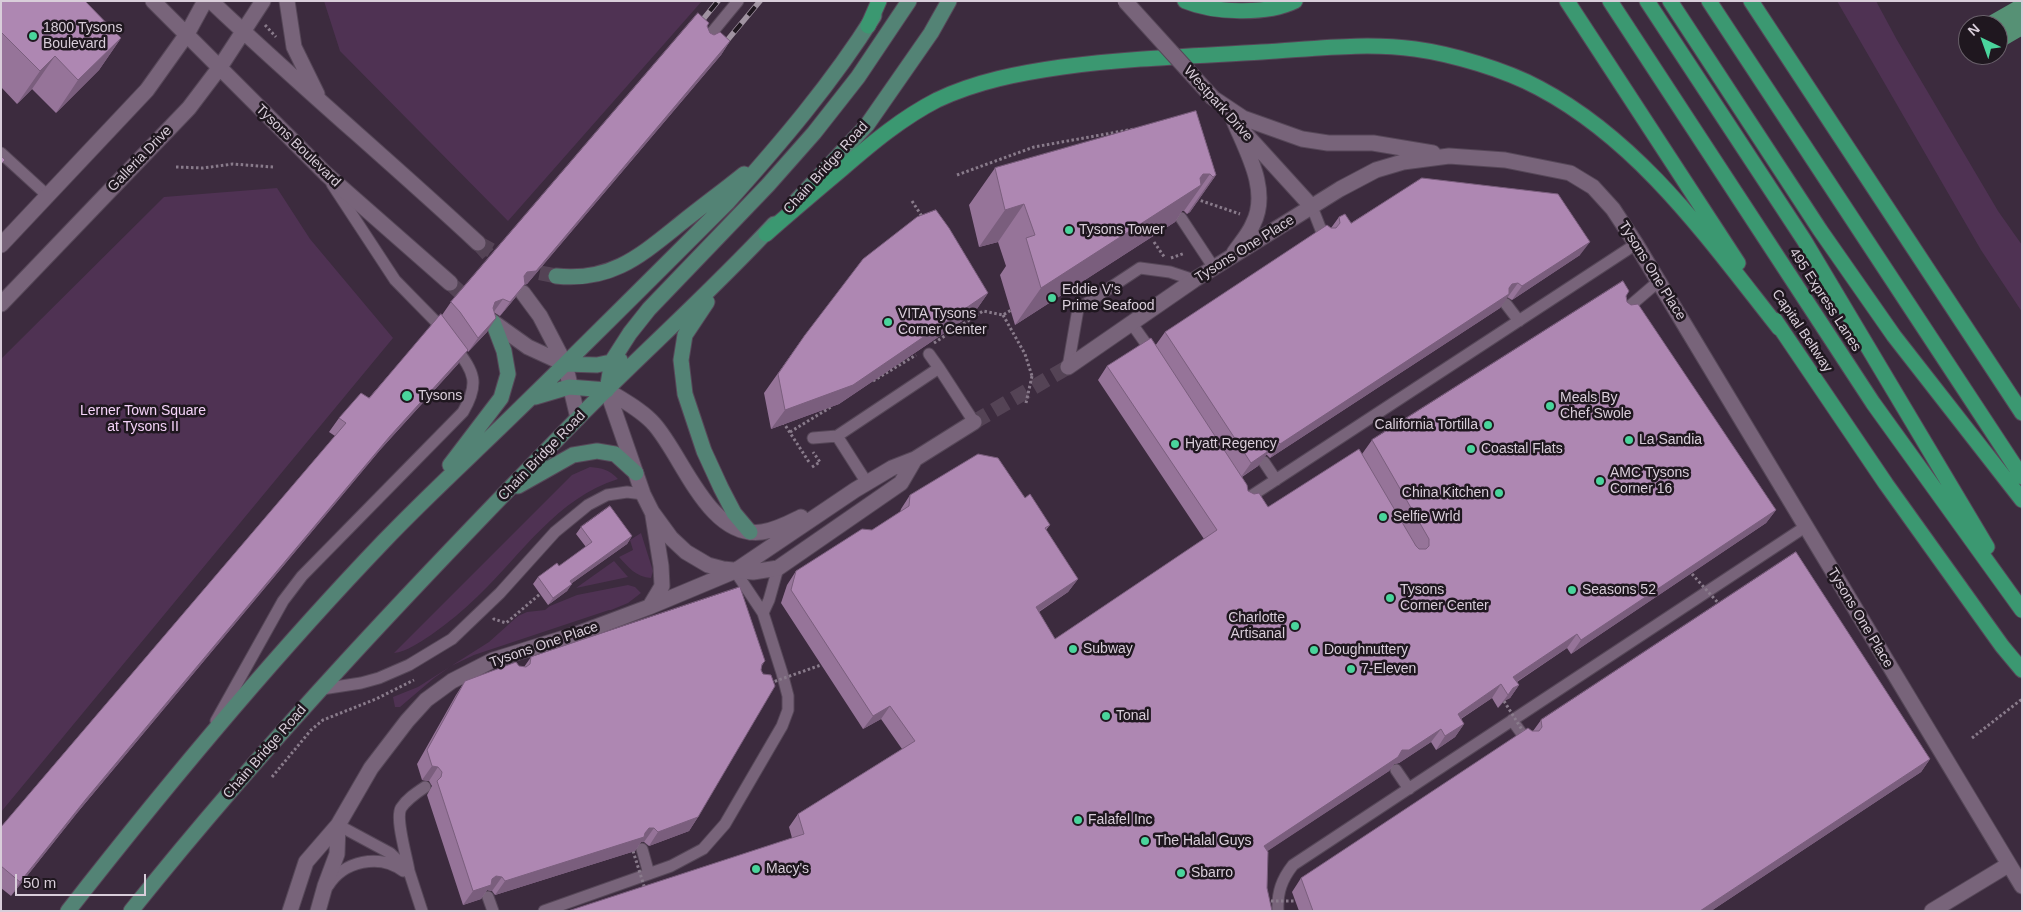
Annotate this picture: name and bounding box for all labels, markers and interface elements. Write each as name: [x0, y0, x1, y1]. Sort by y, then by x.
north arrow: [1958, 15, 2008, 65]
place label: 1800 Tysons Boulevard: [43, 20, 122, 52]
text: N: [1965, 20, 1983, 39]
marker: 1800 Tysons Boulevard: [27, 30, 39, 42]
street label: Westpark Drive: [1180, 63, 1256, 145]
street label: Tysons Boulevard: [252, 101, 344, 191]
street label: Chain Bridge Road: [780, 118, 872, 218]
street label: Galleria Drive: [105, 123, 175, 195]
street label: Tysons One Place: [1192, 212, 1298, 286]
street label: Tysons One Place: [1615, 218, 1689, 324]
place label: Tysons Tower: [1079, 222, 1165, 238]
marker: Tysons Tower: [1063, 224, 1075, 236]
street label: 495 Express Lanes: [1785, 245, 1865, 355]
place label: Eddie V's Prime Seafood: [1062, 282, 1155, 314]
street label: Capital Beltway: [1768, 286, 1836, 376]
marker: Eddie V's Prime Seafood: [1046, 292, 1058, 304]
place label: VITA Tysons Corner Center: [898, 306, 987, 338]
marker: VITA Tysons Corner Center: [882, 316, 894, 328]
place label: Tysons: [418, 388, 462, 404]
marker: Tysons: [400, 389, 414, 403]
place label: Meals By Chef Swole: [1560, 390, 1632, 422]
marker: Meals By Chef Swole: [1544, 400, 1556, 412]
park label: Lerner Town Square at Tysons II: [80, 403, 206, 436]
street label: Chain Bridge Road: [495, 408, 589, 504]
place label: California Tortilla: [1375, 417, 1478, 433]
marker: California Tortilla: [1482, 419, 1494, 431]
place label: La Sandia: [1639, 432, 1702, 448]
marker: La Sandia: [1623, 434, 1635, 446]
place label: Hyatt Regency: [1185, 436, 1277, 452]
marker: Hyatt Regency: [1169, 438, 1181, 450]
place label: Coastal Flats: [1481, 441, 1563, 457]
marker: Coastal Flats: [1465, 443, 1477, 455]
place label: AMC Tysons Corner 16: [1610, 465, 1689, 498]
marker: AMC Tysons Corner 16: [1594, 475, 1606, 487]
place label: China Kitchen: [1402, 485, 1489, 501]
marker: China Kitchen: [1493, 487, 1505, 499]
place label: Selfie Wrld: [1393, 509, 1460, 525]
marker: Selfie Wrld: [1377, 511, 1389, 523]
street label: Tysons One Place: [1824, 565, 1896, 671]
place label: Tysons Corner Center: [1400, 582, 1489, 614]
place label: Seasons 52: [1582, 582, 1656, 598]
marker: Seasons 52: [1566, 584, 1578, 596]
marker: Tysons Corner Center: [1384, 592, 1396, 604]
place label: Charlotte Artisanal: [1228, 610, 1285, 642]
street label: Tysons One Place: [488, 619, 600, 671]
marker: Charlotte Artisanal: [1289, 620, 1301, 632]
place label: Subway: [1083, 641, 1133, 657]
place label: Doughnuttery: [1324, 642, 1408, 658]
marker: Subway: [1067, 643, 1079, 655]
marker: Doughnuttery: [1308, 644, 1320, 656]
place label: 7-Eleven: [1361, 661, 1416, 677]
marker: 7-Eleven: [1345, 663, 1357, 675]
street label: Chain Bridge Road: [220, 702, 310, 802]
place label: Tonal: [1116, 708, 1149, 724]
marker: Tonal: [1100, 710, 1112, 722]
place label: Falafel Inc: [1088, 812, 1153, 828]
marker: Falafel Inc: [1072, 814, 1084, 826]
place label: The Halal Guys: [1155, 833, 1251, 849]
marker: The Halal Guys: [1139, 835, 1151, 847]
place label: Macy's: [766, 861, 809, 877]
marker: Macy's: [750, 863, 762, 875]
scale bar: [18, 864, 149, 896]
place label: Sbarro: [1191, 865, 1233, 881]
marker: Sbarro: [1175, 867, 1187, 879]
text: 50 m: [23, 874, 56, 891]

